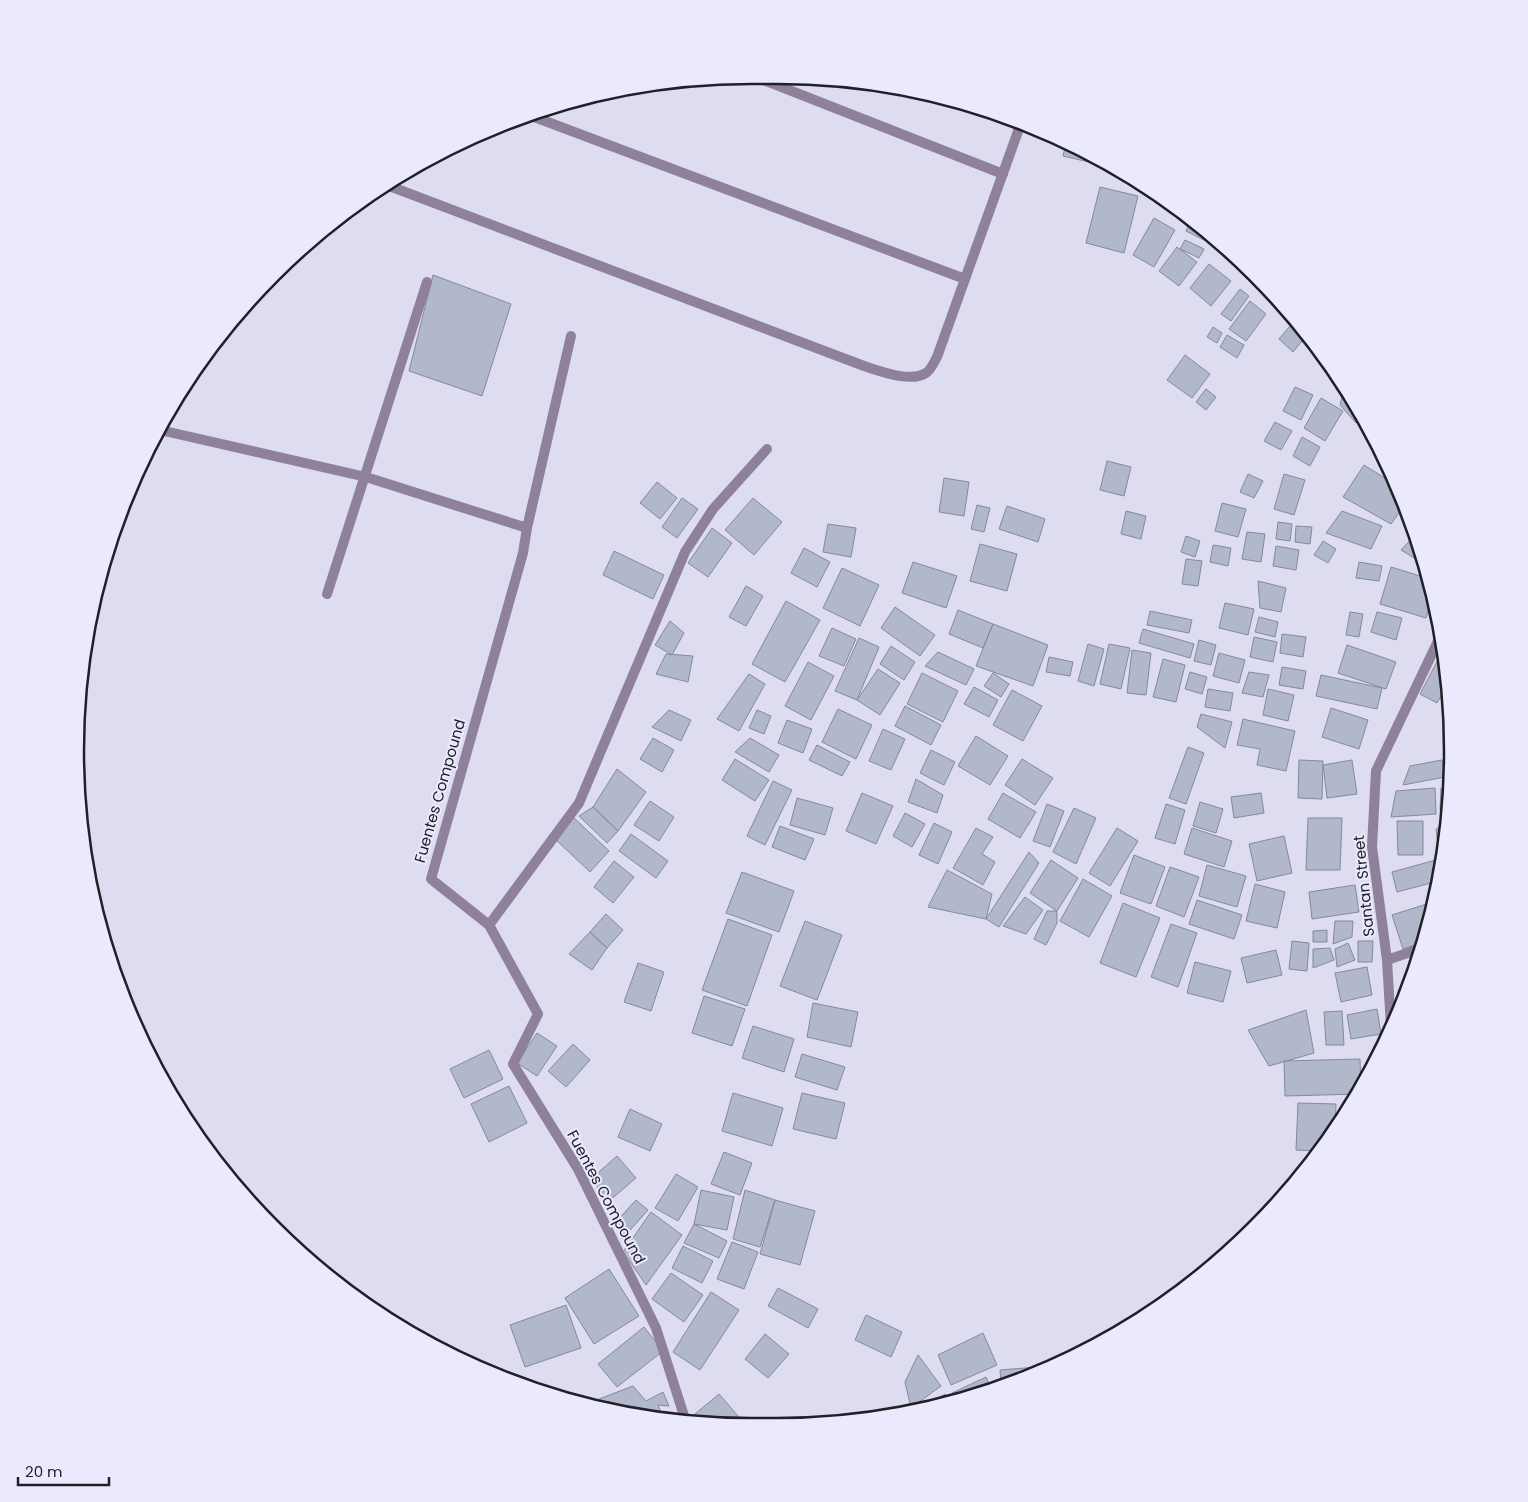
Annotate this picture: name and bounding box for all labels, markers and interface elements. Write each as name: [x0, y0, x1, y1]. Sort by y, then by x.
street label: Fuentes Compound: [409, 717, 470, 865]
street label: Santan Street: [1348, 834, 1379, 938]
street label: Fuentes Compound: [562, 1126, 651, 1267]
scale bar: [18, 1454, 109, 1486]
text: 20 m: [25, 1461, 63, 1482]

